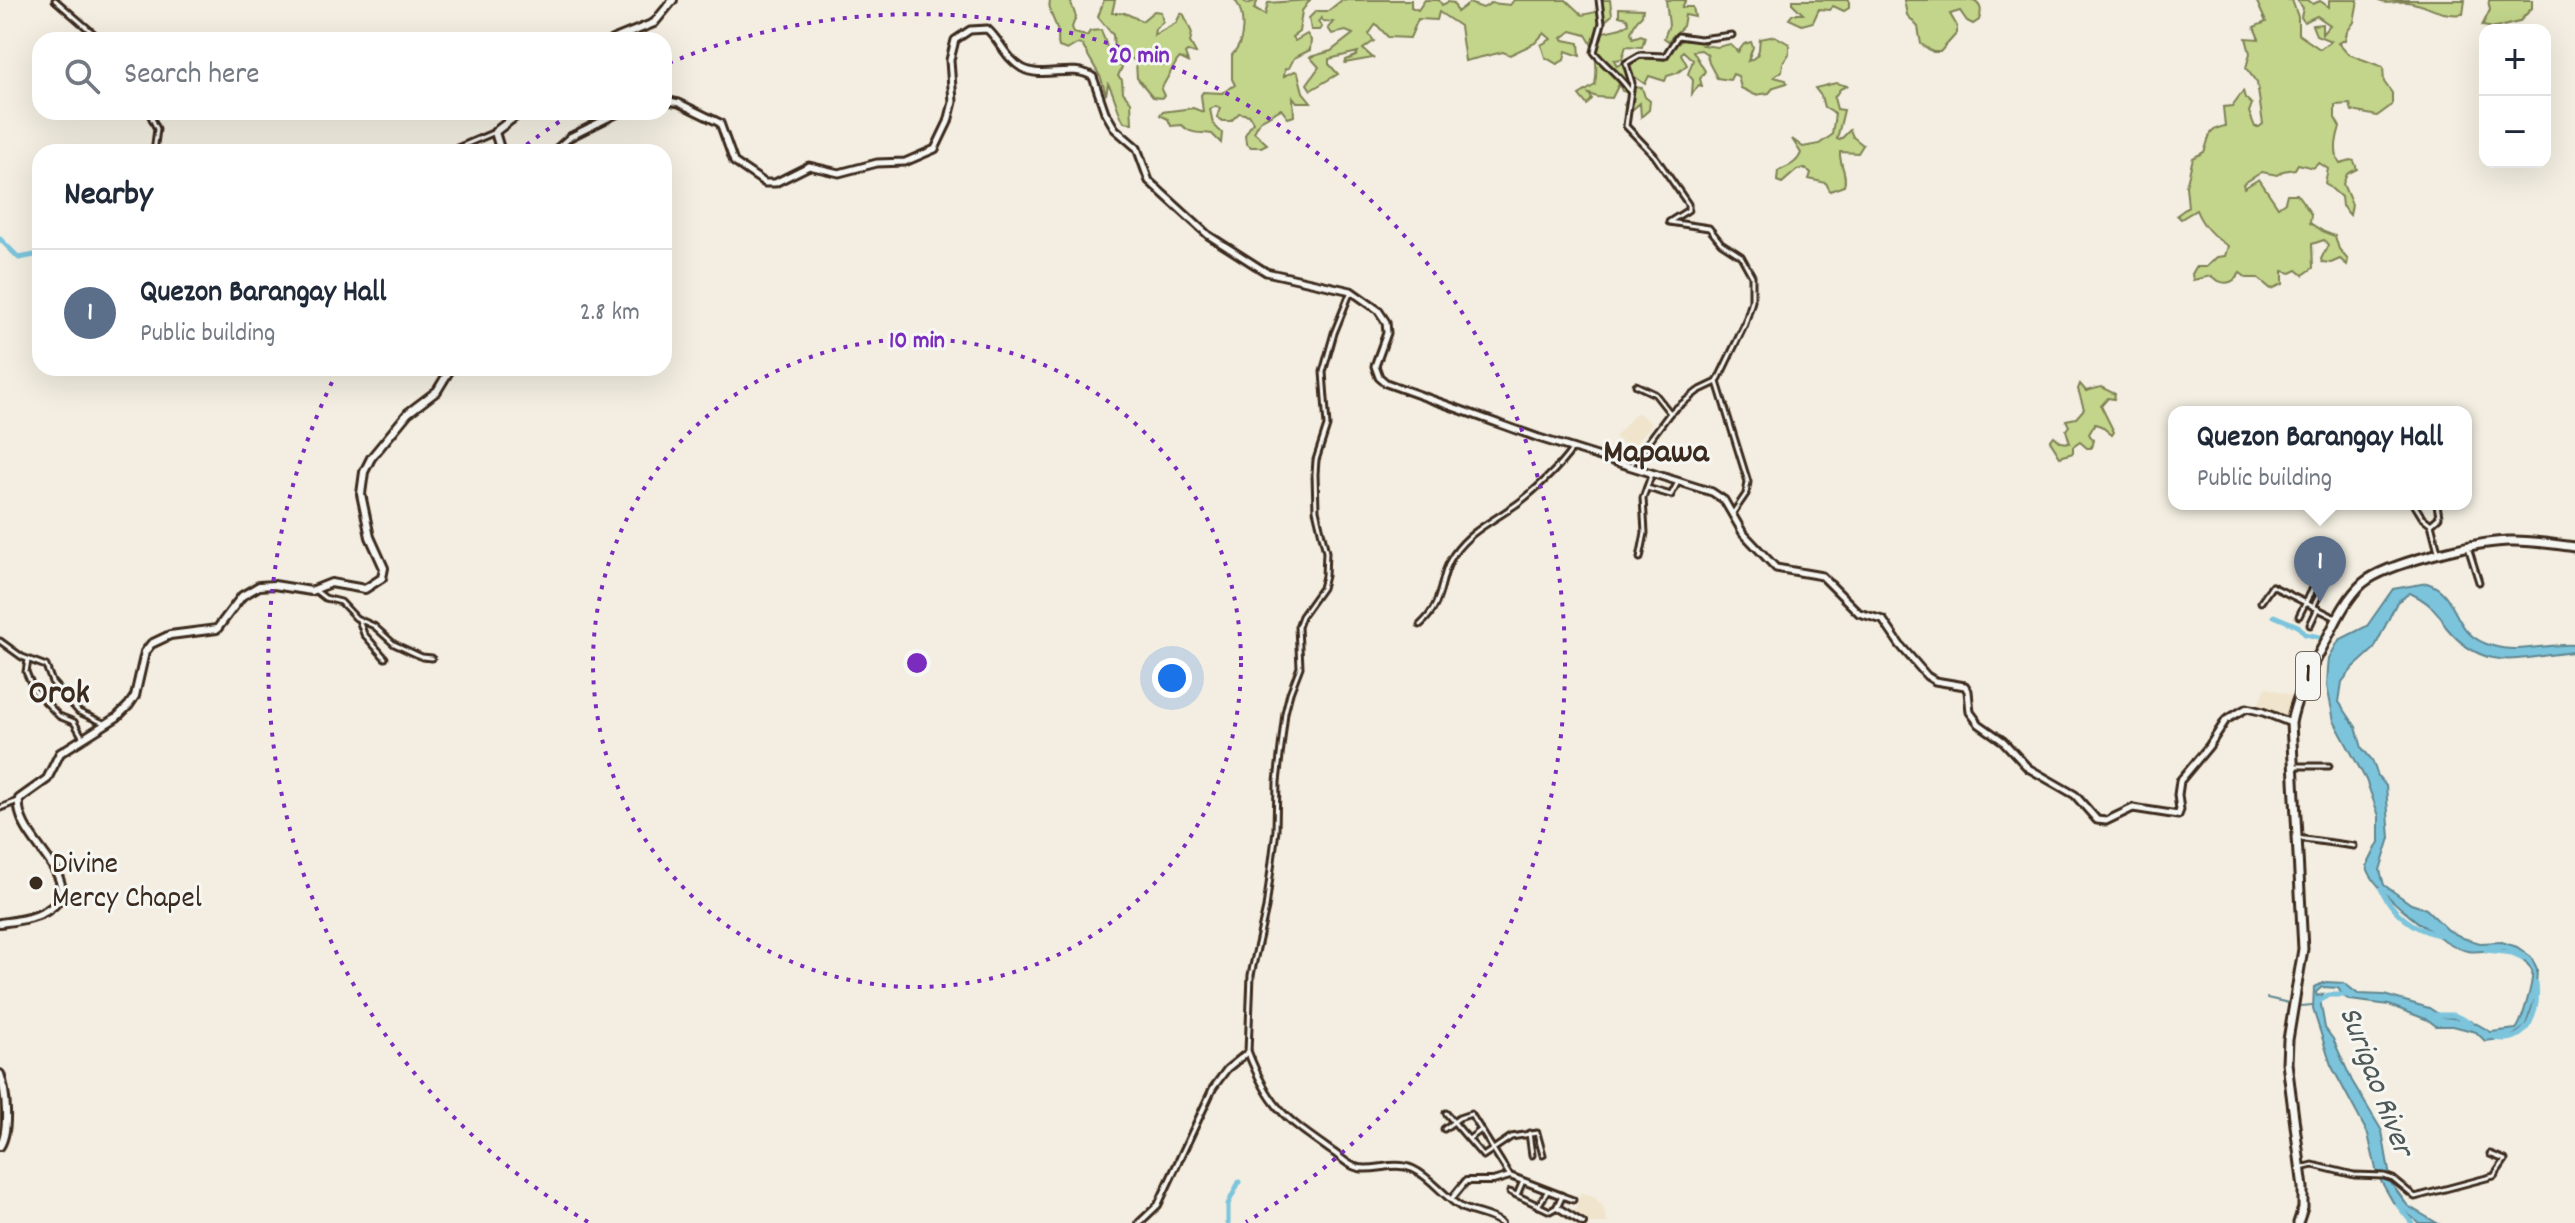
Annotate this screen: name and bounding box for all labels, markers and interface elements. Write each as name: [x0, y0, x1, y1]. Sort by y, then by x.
map controls: [2479, 24, 2551, 168]
button: +: [2479, 24, 2551, 96]
search box: [32, 32, 672, 120]
text: 20 min: [1108, 40, 1170, 74]
icon: search: [60, 54, 104, 98]
text: Search here: [124, 55, 260, 98]
button: −: [2479, 96, 2551, 168]
text: Nearby: [64, 172, 153, 221]
text: Quezon Barangay Hall: [140, 273, 386, 316]
text: 1: [87, 295, 93, 332]
text: 2.8 km: [579, 295, 640, 332]
text: Public building: [140, 316, 275, 353]
text: 10 min: [889, 325, 945, 359]
popup: [2168, 406, 2472, 510]
text: Quezon Barangay Hall: [2197, 418, 2443, 461]
district label: Mapawa: [1603, 430, 1710, 479]
text: Public building: [2197, 461, 2332, 498]
pin: 1: [2294, 536, 2346, 602]
centre of rings: [903, 649, 931, 677]
road number: 1: [2296, 652, 2320, 700]
your location: [1152, 658, 1192, 698]
district label: Orok: [28, 671, 90, 720]
place label: Divine Mercy Chapel: [52, 845, 202, 922]
marker: Divine Mercy Chapel: [27, 874, 45, 892]
water label: Surigao River: [2324, 1000, 2425, 1166]

